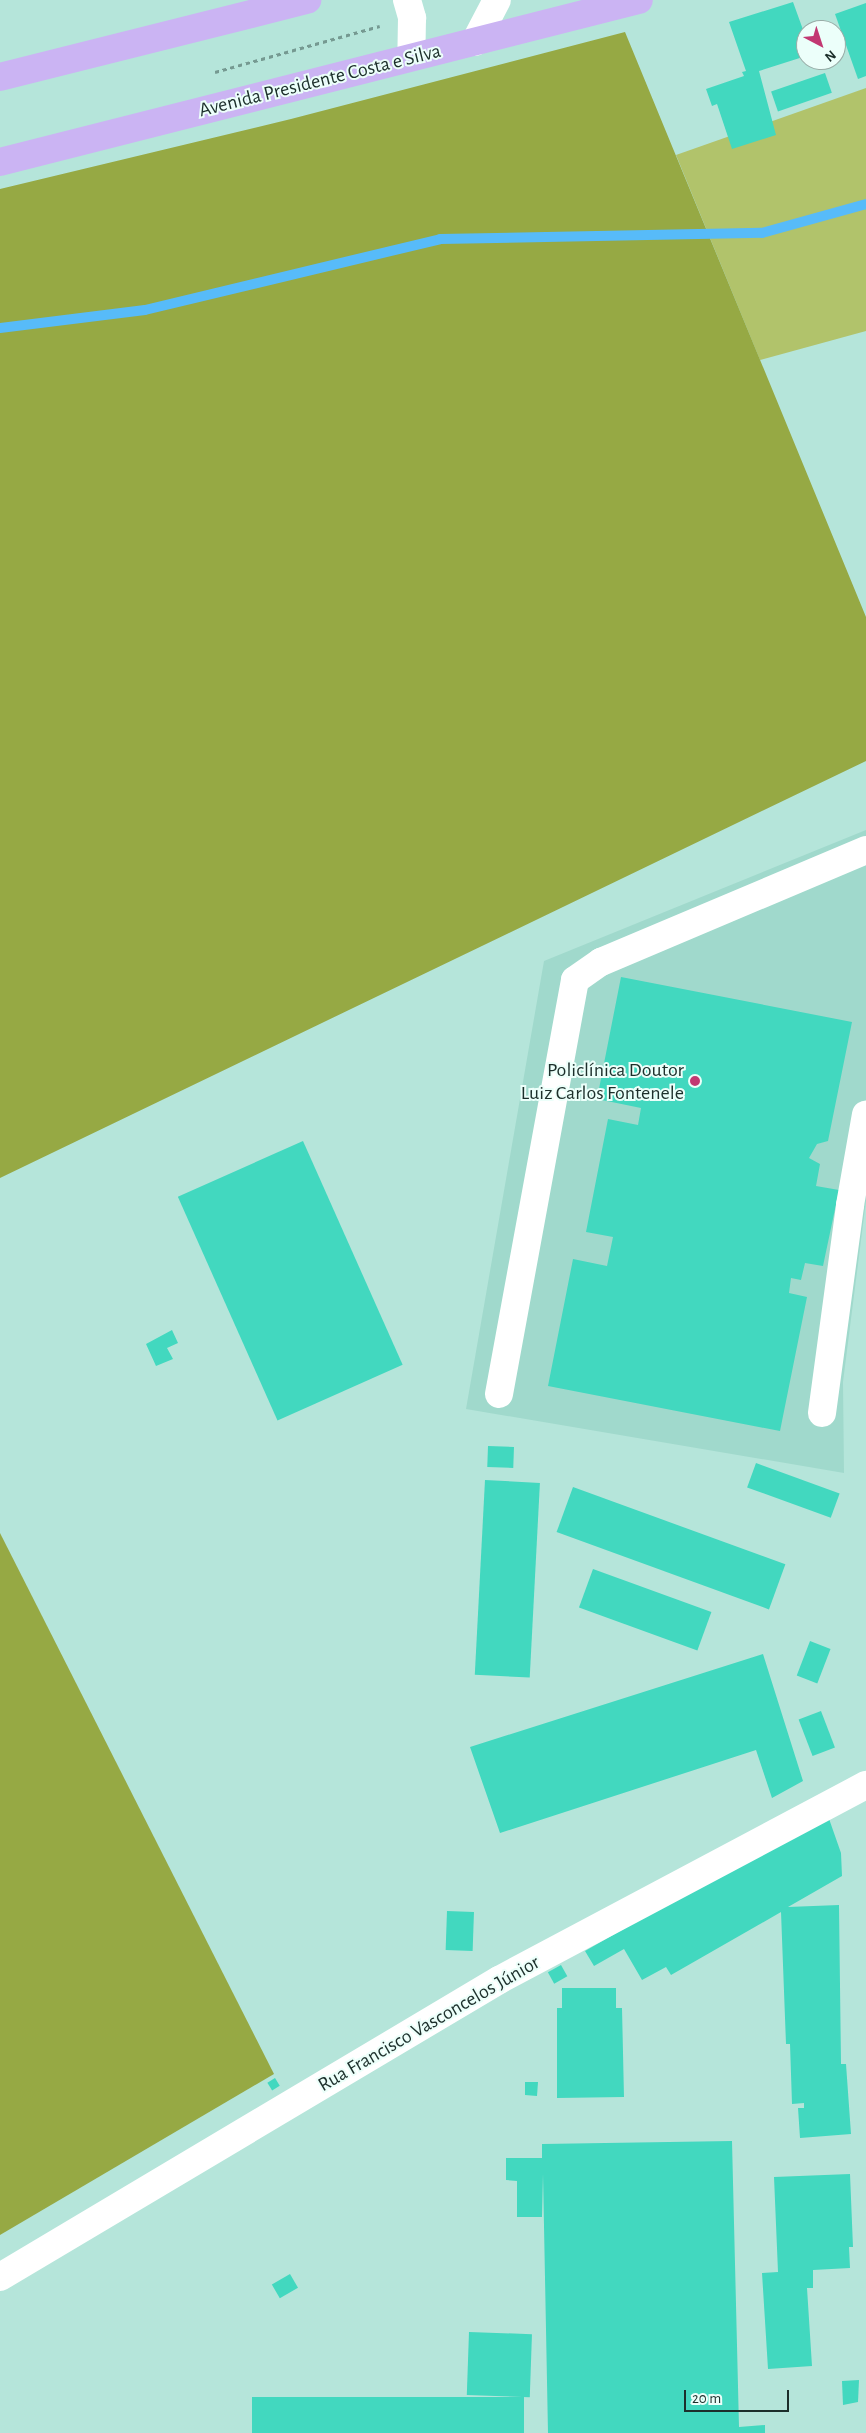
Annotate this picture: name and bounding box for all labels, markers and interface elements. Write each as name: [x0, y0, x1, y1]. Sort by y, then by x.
north arrow: [796, 20, 846, 70]
street label: Avenida Presidente Costa e Silva: [197, 39, 443, 123]
text: N: [822, 47, 838, 64]
place label: Policlínica Doutor Luiz Carlos Fontenele: [521, 1058, 684, 1105]
marker: Policlínica Doutor Luiz Carlos Fontenele: [688, 1074, 702, 1088]
street label: Rua Francisco Vasconcelos Júnior: [314, 1951, 544, 2097]
scale bar: [686, 2380, 791, 2412]
text: 20 m: [692, 2391, 721, 2406]

